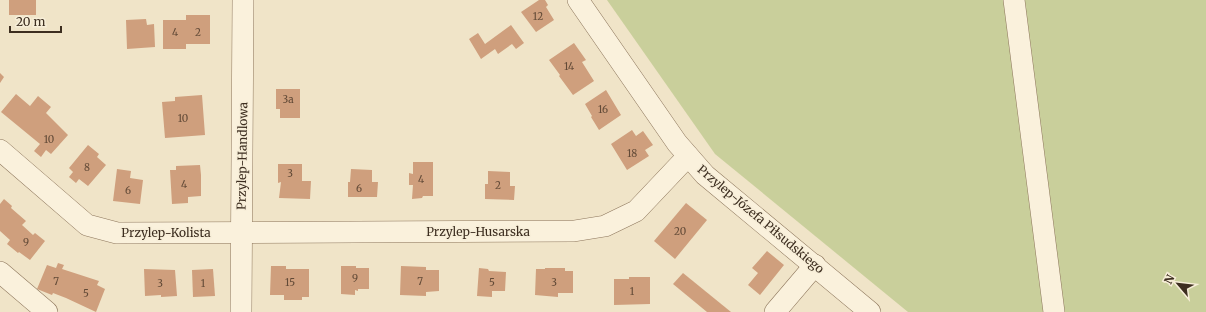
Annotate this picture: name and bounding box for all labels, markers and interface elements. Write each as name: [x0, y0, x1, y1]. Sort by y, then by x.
scale bar: [10, 8, 61, 34]
house number: 12: [533, 10, 543, 23]
text: 20 m: [16, 14, 45, 29]
house number: 4: [172, 26, 178, 39]
house number: 2: [195, 26, 201, 39]
house number: 14: [564, 60, 574, 73]
house number: 3a: [282, 93, 294, 106]
street label: Przylep-Handlowa: [234, 101, 250, 210]
house number: 16: [598, 103, 608, 116]
house number: 10: [178, 112, 188, 125]
house number: 10: [44, 133, 54, 146]
house number: 18: [627, 147, 637, 160]
house number: 8: [84, 161, 90, 174]
street label: Przylep-Józefa Piłsudskiego: [695, 162, 827, 276]
house number: 3: [287, 167, 293, 180]
house number: 4: [418, 173, 424, 186]
house number: 4: [181, 178, 187, 191]
house number: 2: [495, 179, 501, 192]
house number: 6: [356, 182, 362, 195]
house number: 6: [125, 184, 131, 197]
street label: Przylep-Husarska: [426, 224, 530, 239]
street label: Przylep-Kolista: [121, 225, 211, 240]
house number: 20: [674, 225, 686, 238]
house number: 9: [23, 236, 29, 249]
north arrow: [1158, 264, 1198, 304]
house number: 9: [352, 272, 358, 285]
text: N: [1161, 272, 1178, 286]
house number: 7: [53, 275, 59, 288]
house number: 7: [417, 275, 423, 288]
house number: 15: [285, 276, 295, 289]
house number: 5: [489, 276, 495, 289]
house number: 3: [551, 276, 557, 289]
house number: 3: [157, 277, 163, 290]
house number: 1: [201, 277, 206, 290]
house number: 1: [630, 285, 635, 298]
house number: 5: [83, 287, 89, 300]

